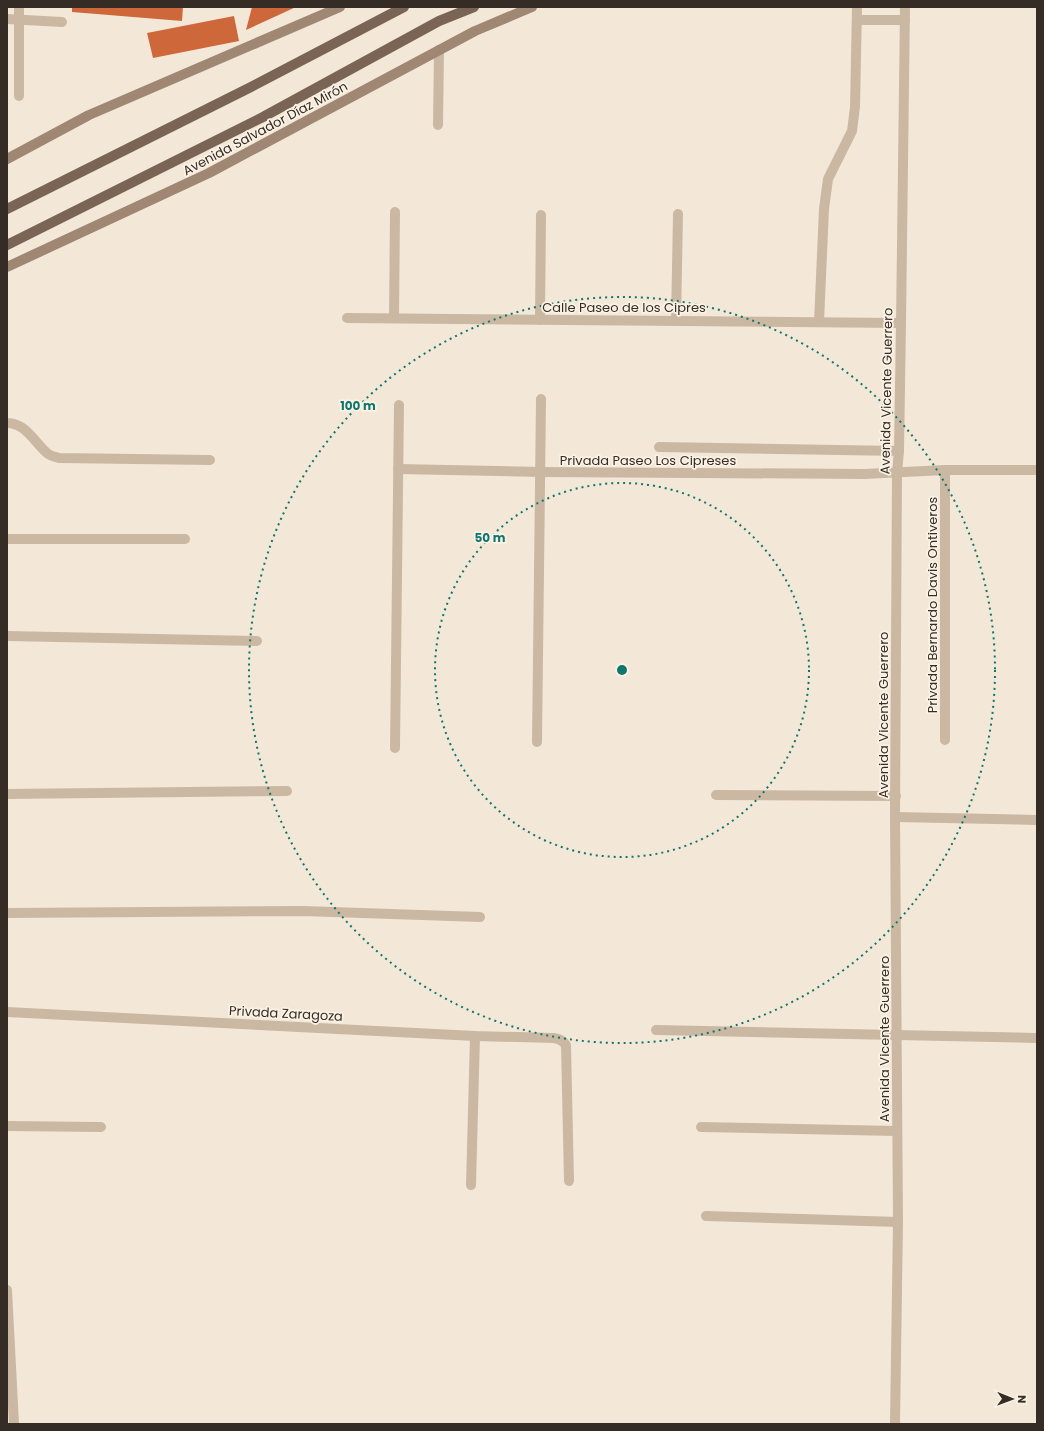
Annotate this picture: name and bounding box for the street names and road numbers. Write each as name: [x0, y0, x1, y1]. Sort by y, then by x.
street label: Avenida Salvador Díaz Mirón: [179, 77, 351, 180]
street label: Calle Paseo de los Cipres: [542, 298, 706, 317]
street label: Avenida Vicente Guerrero: [876, 308, 897, 474]
street label: Privada Paseo Los Cipreses: [560, 451, 736, 470]
street label: Privada Bernardo Davis Ontiveros: [923, 496, 942, 713]
street label: Avenida Vicente Guerrero: [874, 632, 893, 798]
street label: Avenida Vicente Guerrero: [875, 956, 894, 1122]
street label: Privada Zaragoza: [229, 1001, 343, 1026]

